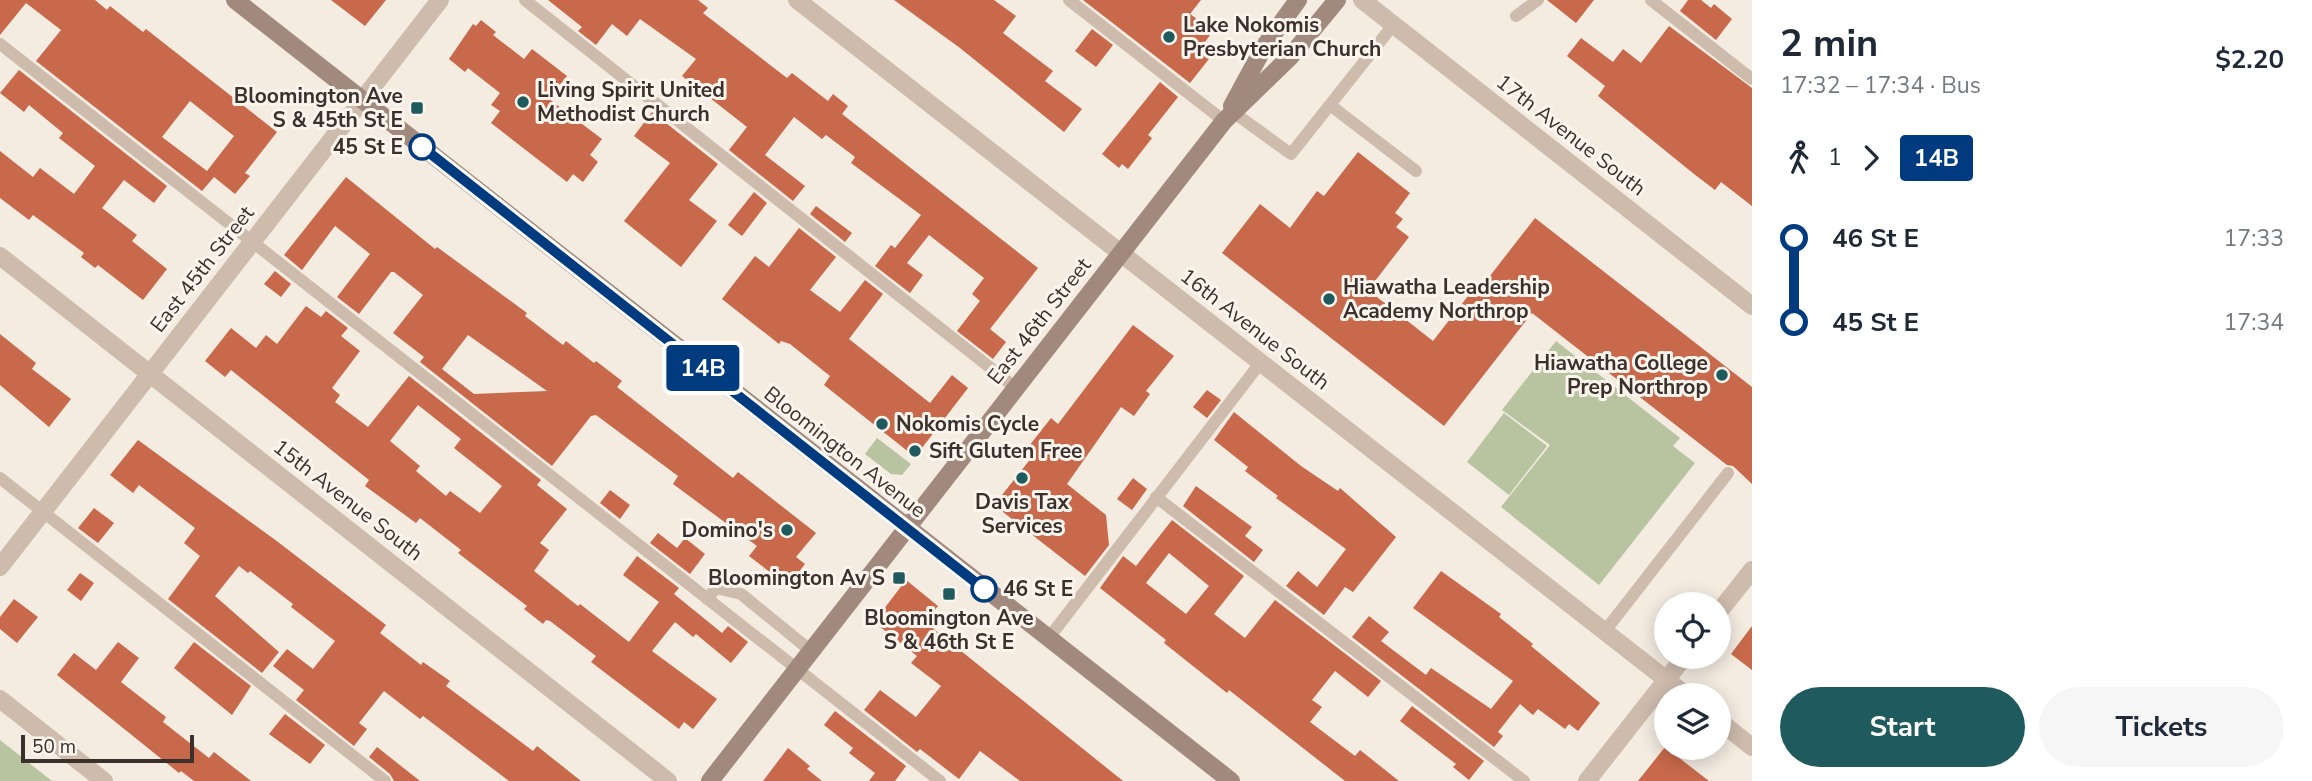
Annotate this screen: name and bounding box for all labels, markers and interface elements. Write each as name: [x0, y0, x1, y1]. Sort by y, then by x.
place label: Lake Nokomis Presbyterian Church: [1183, 11, 1381, 63]
text: 2 min: [1780, 18, 1878, 69]
marker: Lake Nokomis Presbyterian Church: [1161, 29, 1177, 45]
text: $2.20: [2215, 42, 2284, 77]
street label: 17th Avenue South: [1491, 68, 1651, 202]
text: 17:32 – 17:34 · Bus: [1780, 70, 1981, 101]
place label: Living Spirit United Methodist Church: [537, 76, 725, 128]
place label: Bloomington Ave S & 45th St E: [234, 82, 403, 134]
marker: Living Spirit United Methodist Church: [515, 94, 531, 110]
marker: Bloomington Ave S & 45th St E: [409, 100, 425, 116]
place label: 45 St E: [333, 133, 403, 161]
marker: 45 St E: [409, 134, 435, 160]
icon: walk: [1780, 139, 1818, 177]
icon: forward: [1852, 139, 1890, 177]
text: 1: [1828, 142, 1842, 173]
text: 14B: [1914, 142, 1959, 174]
street label: East 45th Street: [144, 200, 261, 338]
text: 46 St E: [1832, 221, 1919, 256]
text: 17:33: [2224, 223, 2284, 254]
street label: East 46th Street: [981, 252, 1098, 390]
street label: 16th Avenue South: [1175, 262, 1335, 396]
place label: Hiawatha Leadership Academy Northrop: [1343, 273, 1550, 325]
marker: Hiawatha Leadership Academy Northrop: [1321, 291, 1337, 307]
text: 45 St E: [1832, 305, 1919, 340]
text: 17:34: [2224, 307, 2284, 338]
line badge: 14B: [663, 345, 743, 391]
place label: Hiawatha College Prep Northrop: [1534, 349, 1708, 401]
text: 14B: [680, 352, 726, 384]
marker: Hiawatha College Prep Northrop: [1714, 367, 1730, 383]
street label: Bloomington Avenue: [758, 380, 932, 524]
place label: Nokomis Cycle: [896, 410, 1039, 438]
marker: Nokomis Cycle: [874, 416, 890, 432]
street label: 15th Avenue South: [268, 433, 428, 567]
place label: Sift Gluten Free: [929, 437, 1082, 465]
marker: Sift Gluten Free: [907, 443, 923, 459]
marker: Davis Tax Services: [1014, 470, 1030, 486]
place label: Davis Tax Services: [975, 488, 1070, 540]
place label: Domino's: [681, 516, 773, 544]
marker: Domino's: [779, 522, 795, 538]
place label: Bloomington Av S: [708, 564, 885, 592]
marker: Bloomington Av S: [891, 570, 907, 586]
place label: 46 St E: [1003, 575, 1073, 603]
marker: 46 St E: [971, 576, 997, 602]
marker: Bloomington Ave S & 46th St E: [941, 586, 957, 602]
map controls: [1654, 592, 1731, 760]
button: locate: [1654, 592, 1731, 669]
place label: Bloomington Ave S & 46th St E: [864, 604, 1034, 656]
button: layers: [1654, 683, 1731, 760]
button: Start: [1780, 687, 2025, 767]
button: Tickets: [2039, 687, 2284, 767]
scale bar: [21, 732, 194, 764]
text: 50 m: [32, 734, 76, 760]

